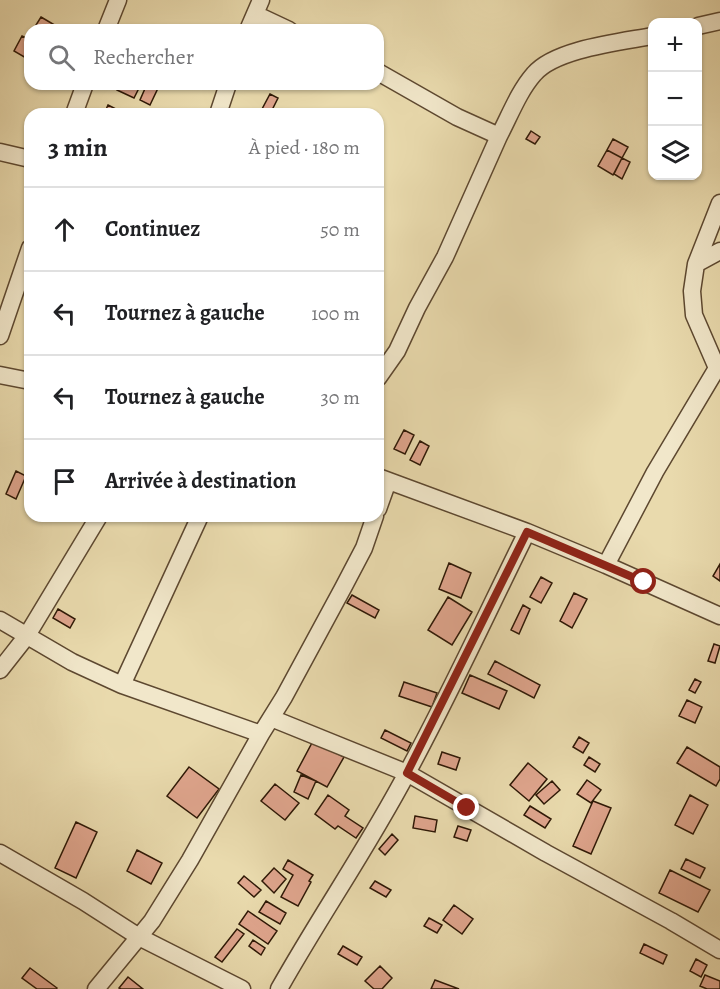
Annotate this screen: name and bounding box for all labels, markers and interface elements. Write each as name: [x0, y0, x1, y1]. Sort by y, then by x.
map controls: [648, 18, 702, 180]
button: +: [648, 18, 702, 72]
search box: [24, 24, 384, 90]
icon: search: [45, 41, 78, 74]
text: Rechercher: [93, 42, 194, 72]
button: −: [648, 72, 702, 126]
button: layers: [648, 126, 702, 180]
text: 3 min: [48, 130, 108, 165]
text: À pied · 180 m: [249, 134, 360, 161]
icon: ahead: [48, 213, 81, 246]
text: Continuez: [105, 214, 200, 244]
text: 50 m: [320, 216, 360, 243]
icon: left: [48, 297, 81, 330]
text: Tournez à gauche: [105, 298, 265, 328]
text: 100 m: [311, 300, 360, 327]
icon: left: [48, 381, 81, 414]
text: Tournez à gauche: [105, 382, 265, 412]
text: 30 m: [320, 384, 360, 411]
icon: arrive: [48, 465, 81, 498]
text: Arrivée à destination: [105, 466, 296, 496]
route start: [630, 568, 656, 594]
route end: [453, 794, 479, 820]

